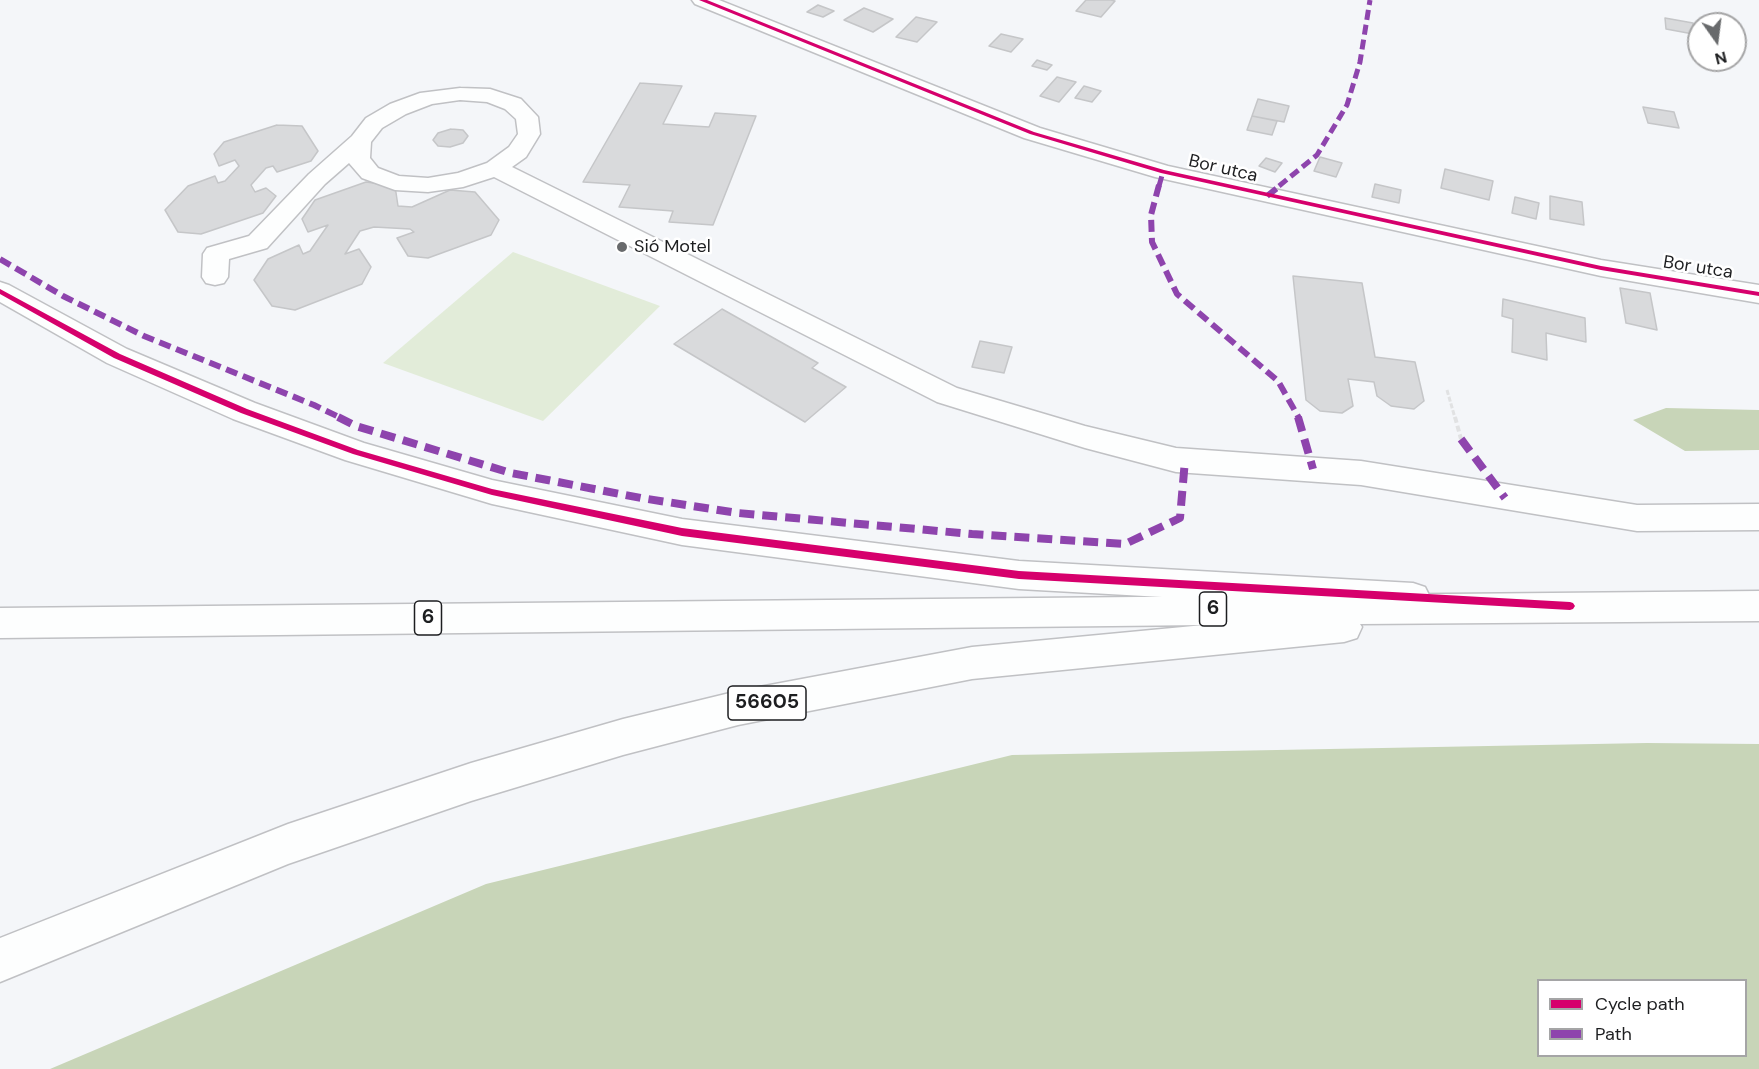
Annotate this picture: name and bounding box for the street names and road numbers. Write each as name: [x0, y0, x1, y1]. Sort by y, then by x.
street label: Bor utca: [1186, 151, 1260, 187]
street label: Bor utca: [1662, 252, 1734, 284]
road number: 6: [1200, 592, 1226, 626]
road number: 6: [414, 601, 442, 635]
road number: 56605: [728, 686, 806, 720]

